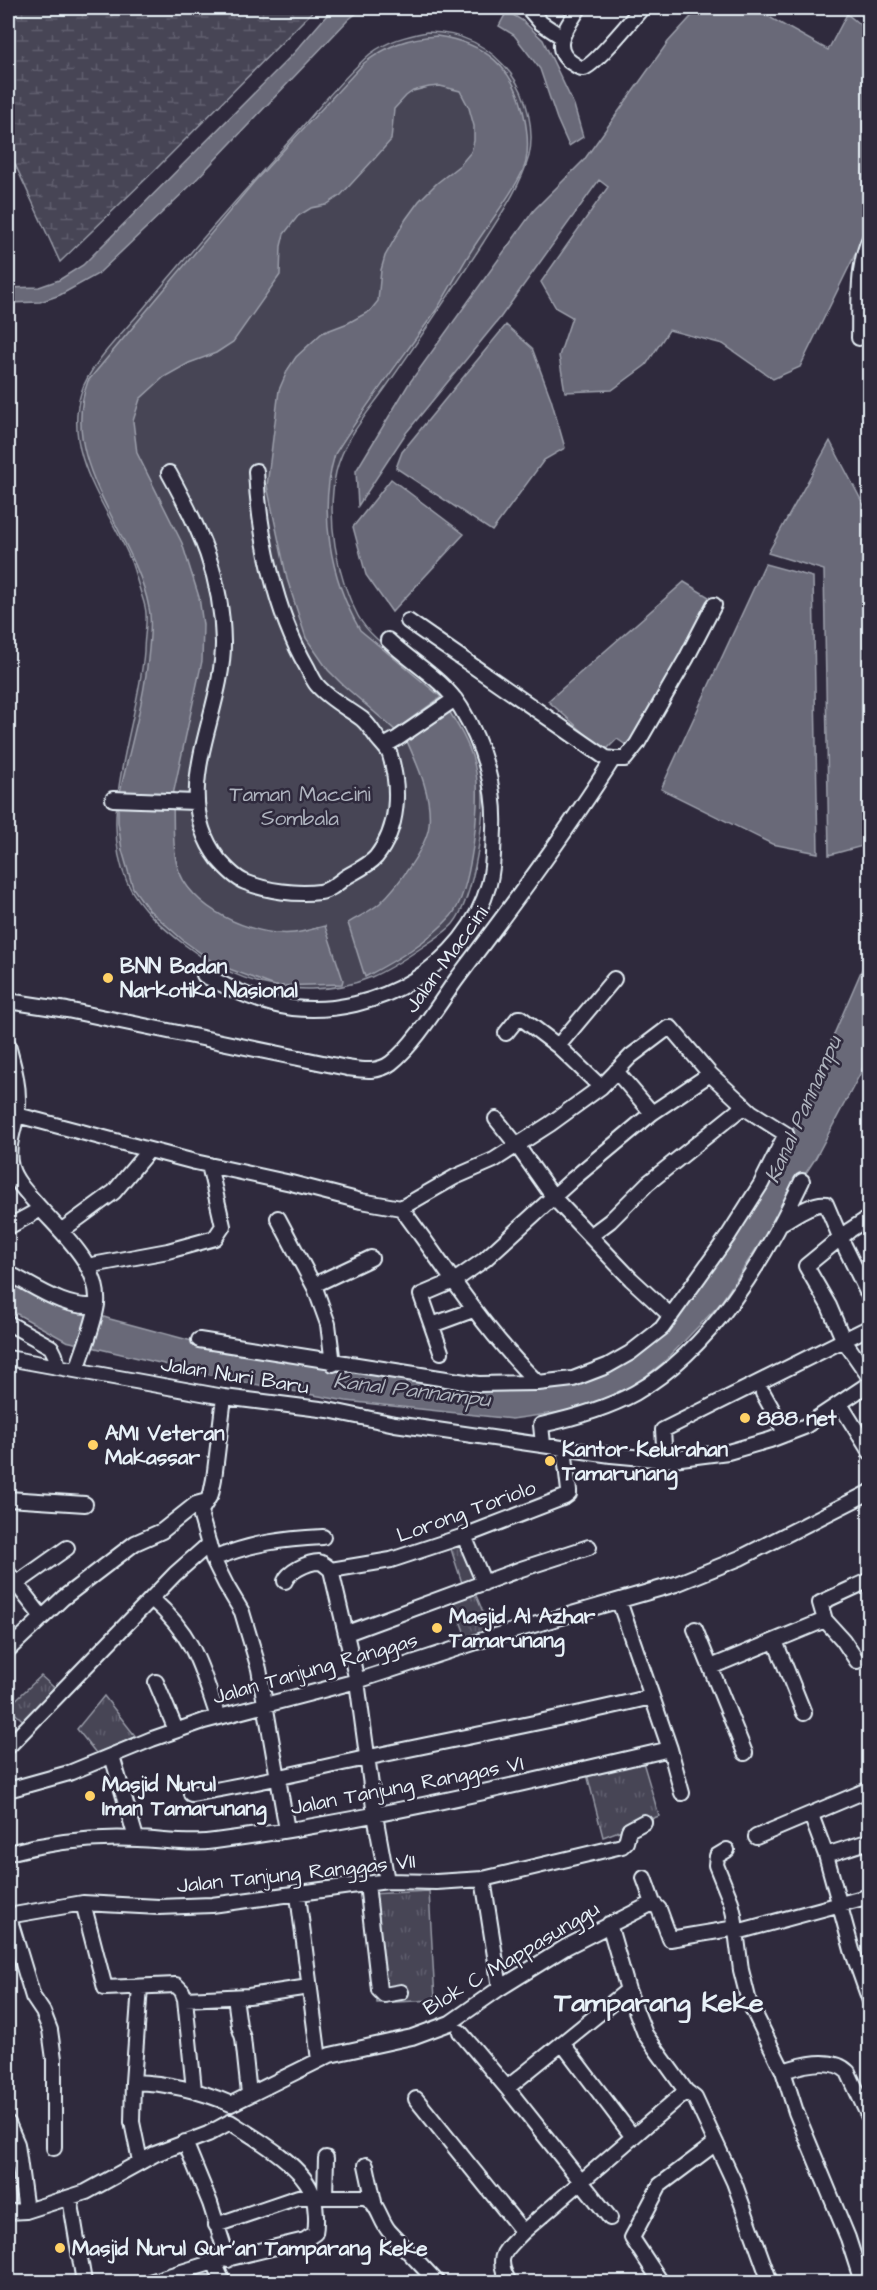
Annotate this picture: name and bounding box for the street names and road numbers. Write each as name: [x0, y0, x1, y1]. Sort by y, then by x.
street label: Jalan Maccini: [398, 900, 495, 1019]
street label: Jalan Nuri Baru: [159, 1349, 311, 1402]
street label: Lorong Toriolo: [393, 1473, 541, 1552]
street label: Jalan Tanjung Ranggas: [209, 1625, 422, 1714]
street label: Jalan Tanjung Ranggas VI: [288, 1749, 527, 1824]
street label: Jalan Tanjung Ranggas VII: [175, 1847, 417, 1902]
street label: Blok C Mappasunggu: [418, 1894, 606, 2024]

